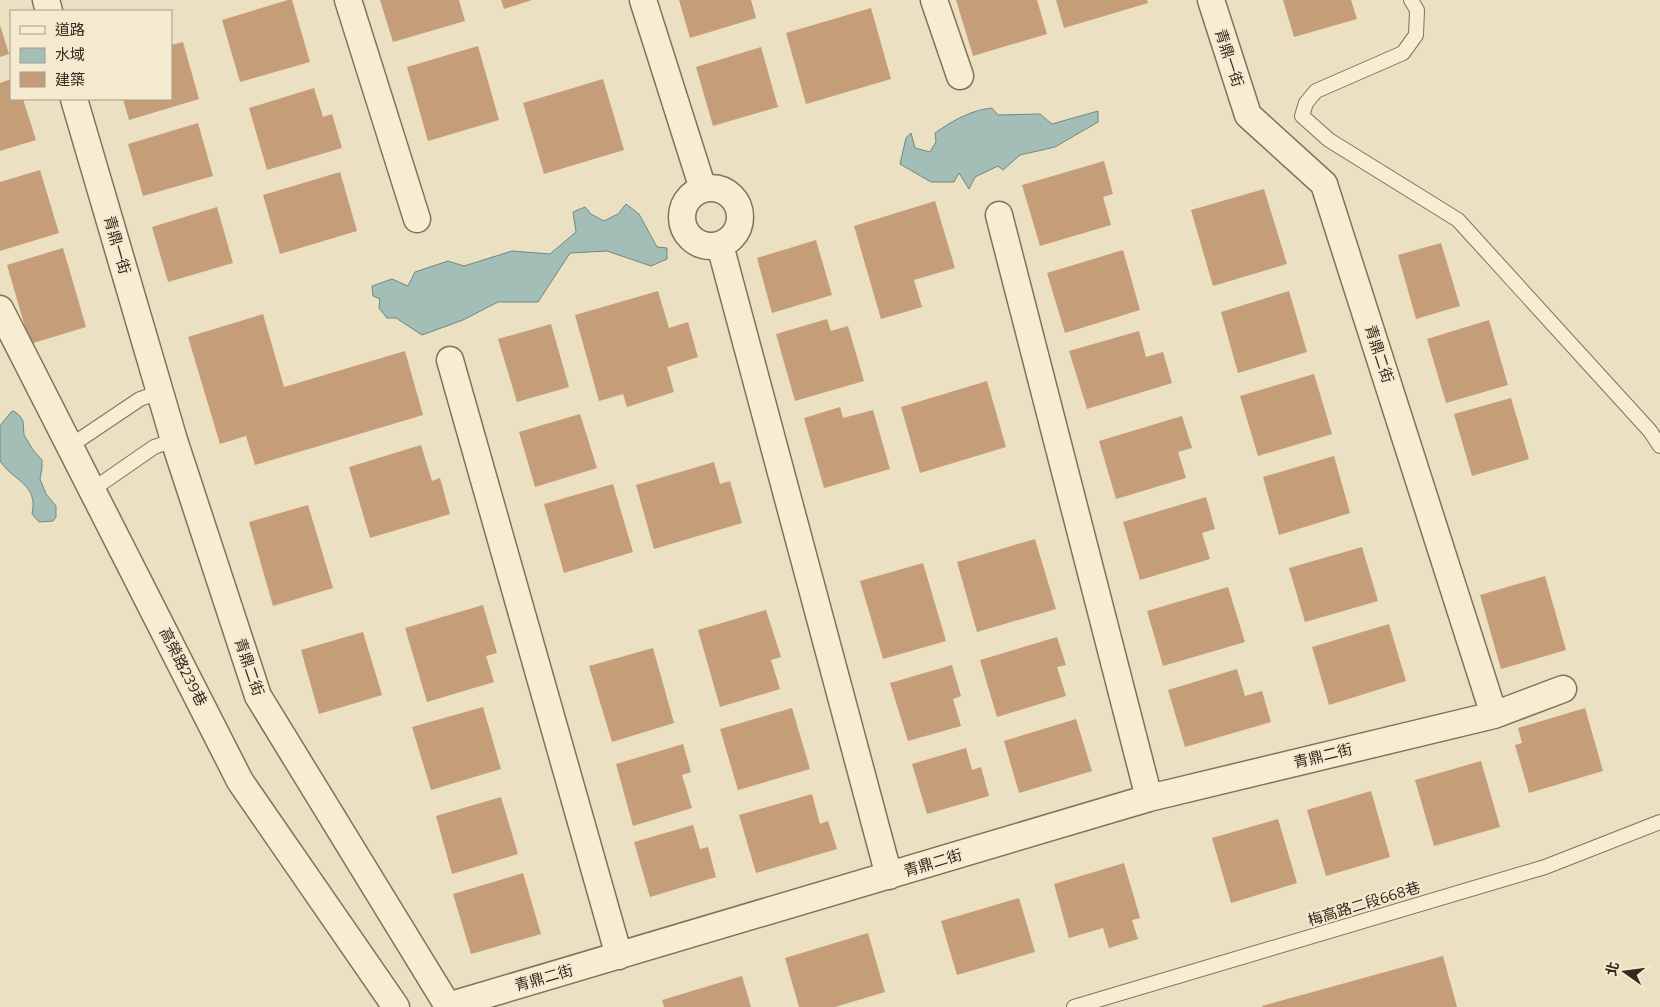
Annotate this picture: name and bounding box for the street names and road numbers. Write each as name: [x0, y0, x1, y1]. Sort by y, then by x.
street label: 青鼎一街: [1211, 27, 1247, 89]
street label: 青鼎一街: [100, 214, 134, 276]
street label: 青鼎二街: [1361, 323, 1397, 385]
street label: 高榮路239巷: [156, 625, 210, 709]
street label: 青鼎二街: [231, 636, 267, 698]
street label: 青鼎二街: [1292, 740, 1354, 772]
street label: 青鼎二街: [902, 846, 964, 880]
street label: 梅高路二段668巷: [1306, 878, 1422, 930]
street label: 青鼎二街: [513, 961, 575, 995]

